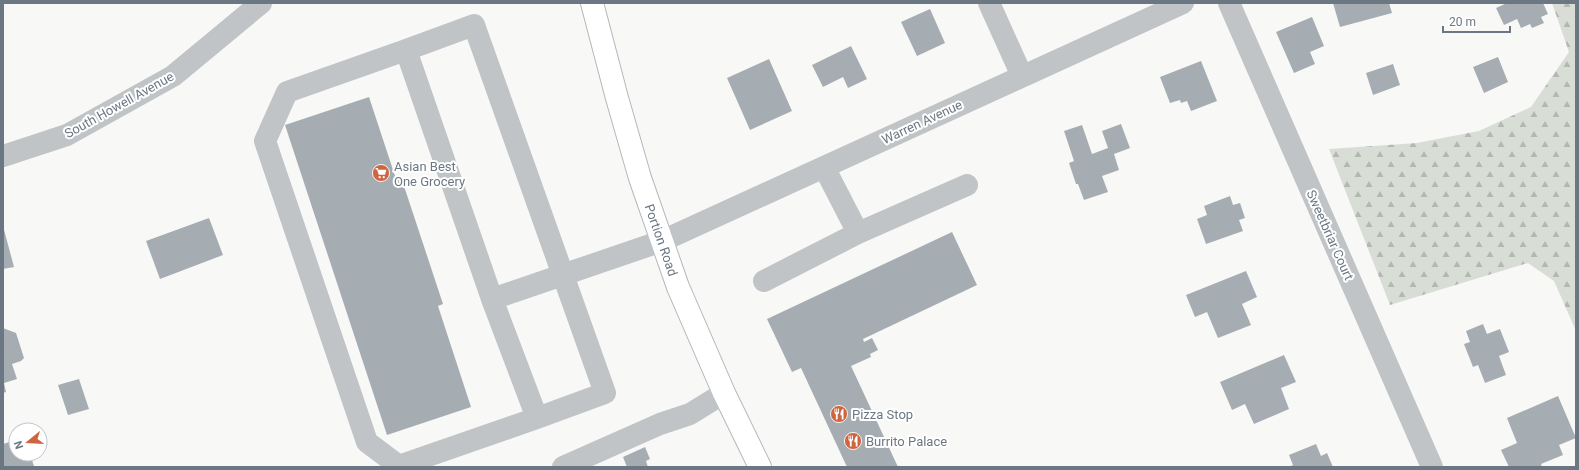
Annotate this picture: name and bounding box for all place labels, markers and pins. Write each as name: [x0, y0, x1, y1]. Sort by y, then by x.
place label: Asian Best One Grocery: [394, 159, 465, 189]
supermarket icon: Asian Best One Grocery: [371, 163, 391, 183]
restaurant icon: Pizza Stop: [829, 404, 849, 424]
place label: Pizza Stop: [852, 407, 913, 422]
restaurant icon: Burrito Palace: [843, 431, 863, 451]
place label: Burrito Palace: [866, 434, 947, 449]

